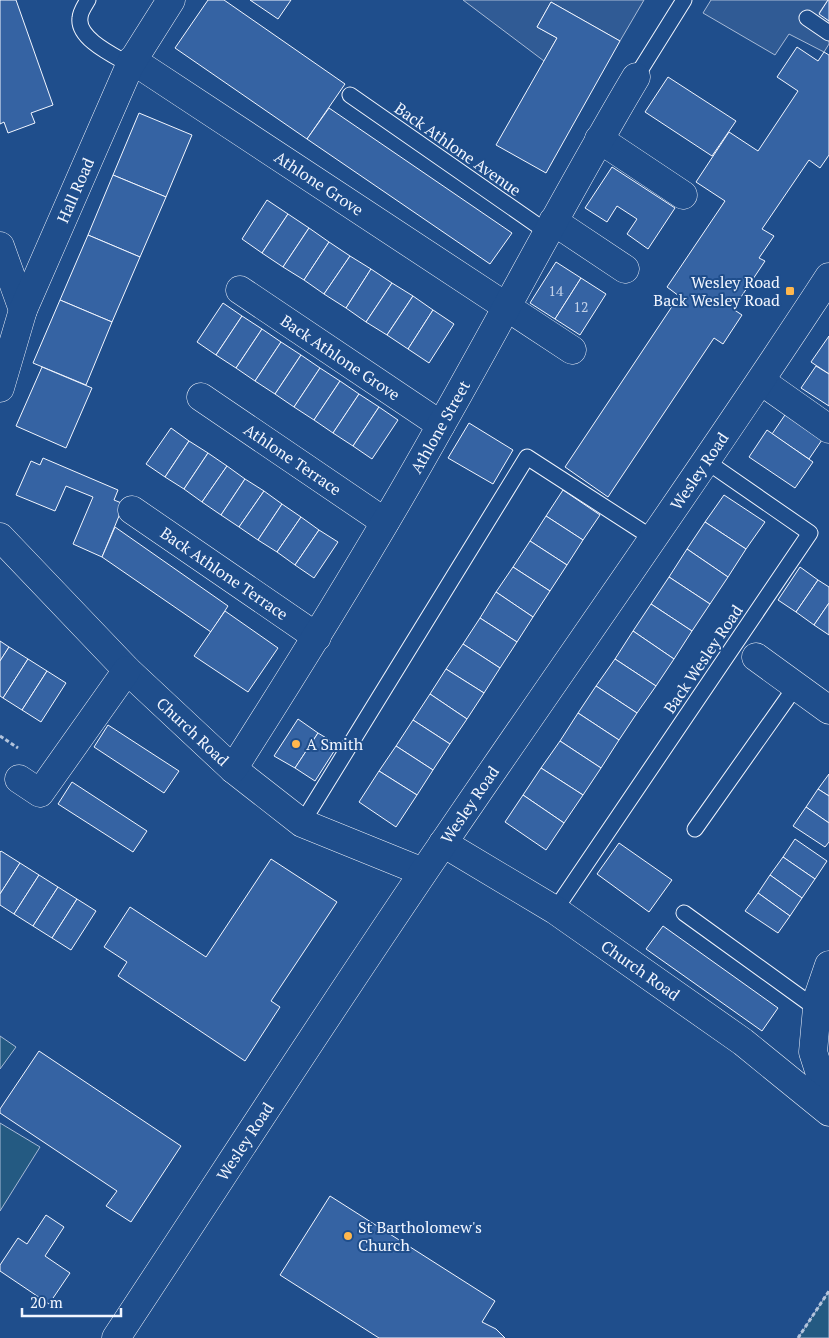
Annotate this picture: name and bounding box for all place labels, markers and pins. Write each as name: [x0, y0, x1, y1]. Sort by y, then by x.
place label: Wesley Road Back Wesley Road: [653, 271, 780, 311]
marker: Wesley Road Back Wesley Road: [784, 285, 796, 297]
place label: A Smith: [306, 733, 364, 755]
marker: A Smith: [290, 738, 302, 750]
place label: St Bartholomew's Church: [358, 1216, 482, 1256]
marker: St Bartholomew's Church: [342, 1230, 354, 1242]

